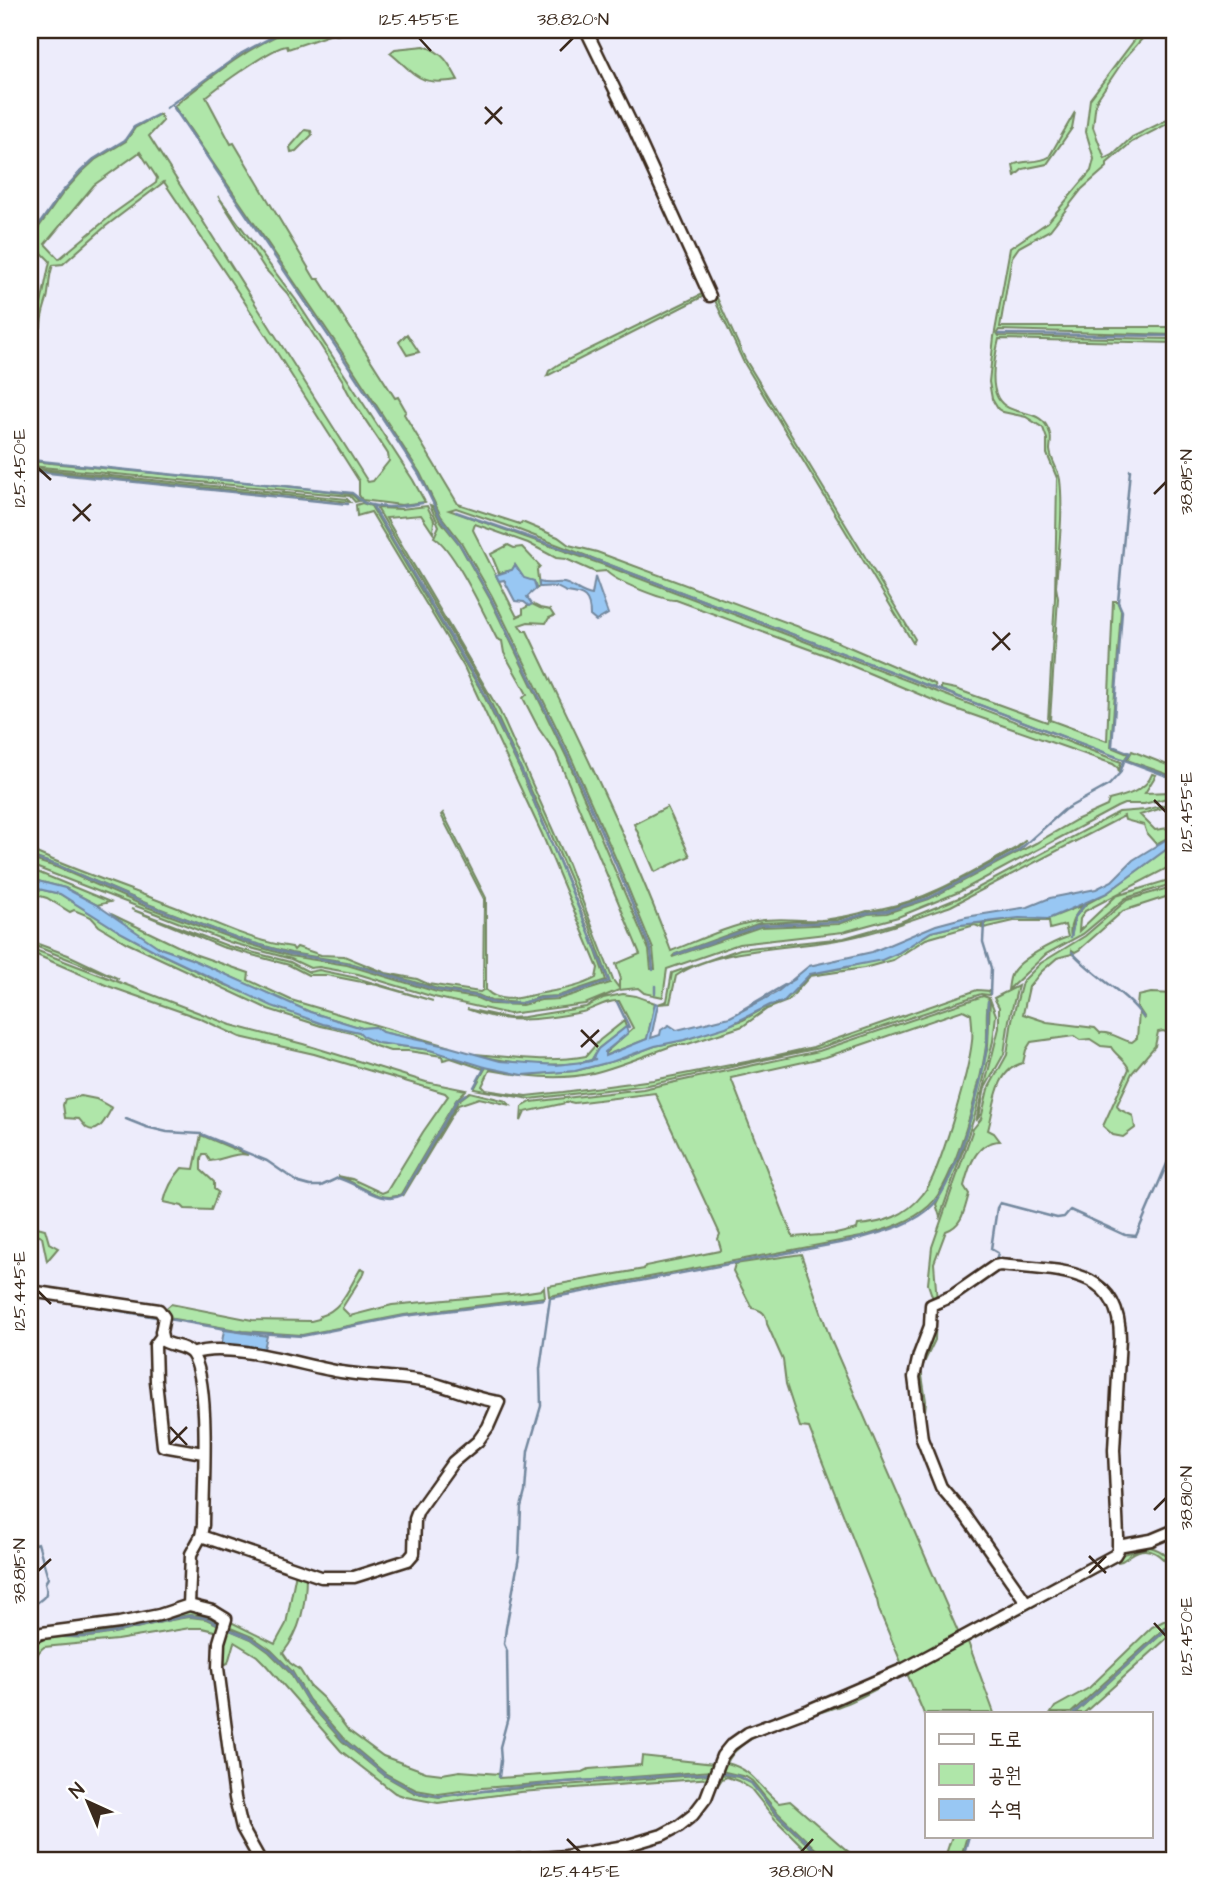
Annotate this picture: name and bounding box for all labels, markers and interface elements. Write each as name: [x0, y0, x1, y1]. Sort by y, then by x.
text: 125.455°E: [379, 7, 459, 32]
text: 38.820°N: [537, 7, 609, 32]
text: 125.450°E: [7, 428, 32, 507]
text: 38.815°N: [1174, 449, 1199, 515]
text: 125.455°E: [1174, 772, 1199, 852]
text: 125.445°E: [7, 1251, 32, 1331]
text: 38.810°N: [1174, 1466, 1199, 1530]
text: 38.815°N: [7, 1538, 32, 1604]
text: 125.450°E: [1174, 1596, 1199, 1675]
legend: [925, 1712, 1152, 1838]
text: 도로: [988, 1725, 1022, 1754]
text: 공원: [988, 1761, 1022, 1790]
north arrow: [52, 1768, 122, 1838]
text: N: [64, 1777, 91, 1805]
text: 수역: [988, 1795, 1022, 1824]
text: 125.445°E: [540, 1859, 620, 1884]
text: 38.810°N: [769, 1859, 833, 1884]

